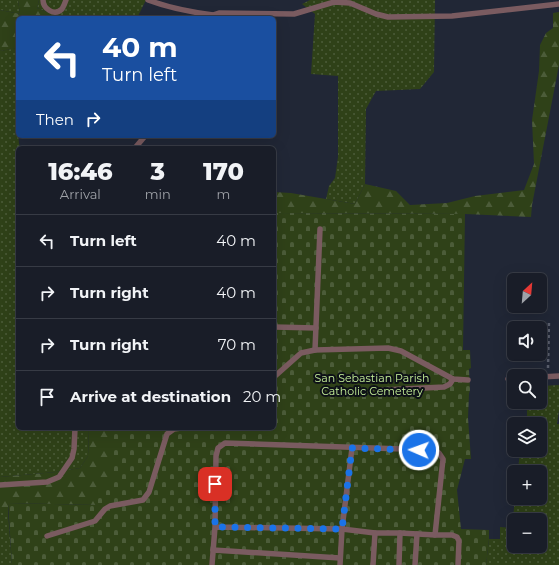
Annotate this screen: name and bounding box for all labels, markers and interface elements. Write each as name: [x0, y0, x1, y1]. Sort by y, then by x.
text: 40 m: [102, 30, 178, 64]
icon: left: [36, 32, 88, 84]
text: Turn left: [102, 64, 177, 86]
icon: right: [82, 108, 104, 130]
text: Then: [36, 110, 74, 129]
text: 16:46: [48, 157, 113, 186]
text: 3: [151, 157, 165, 186]
text: 170: [203, 157, 244, 186]
text: Arrival: [60, 186, 101, 202]
text: min: [145, 186, 171, 202]
text: m: [217, 186, 230, 202]
icon: left: [36, 230, 58, 252]
text: Turn left: [70, 231, 137, 250]
text: 40 m: [216, 231, 256, 250]
north arrow: [507, 273, 547, 313]
map controls: [507, 273, 547, 553]
icon: right: [36, 282, 58, 304]
text: Turn right: [70, 283, 149, 302]
text: 40 m: [216, 283, 256, 302]
button: sound: [507, 321, 547, 361]
icon: right: [36, 334, 58, 356]
text: Turn right: [70, 335, 149, 354]
text: 70 m: [218, 335, 256, 354]
button: search: [507, 369, 547, 409]
park label: San Sebastian Parish Catholic Cemetery: [315, 371, 429, 398]
icon: arrive: [36, 386, 58, 408]
text: Arrive at destination: [70, 387, 231, 406]
text: 20 m: [243, 387, 281, 406]
button: layers: [507, 417, 547, 457]
position arrow: [398, 429, 440, 471]
button: +: [507, 465, 547, 505]
pin: [198, 467, 232, 501]
icon: arrive: [204, 473, 226, 495]
button: −: [507, 513, 547, 553]

